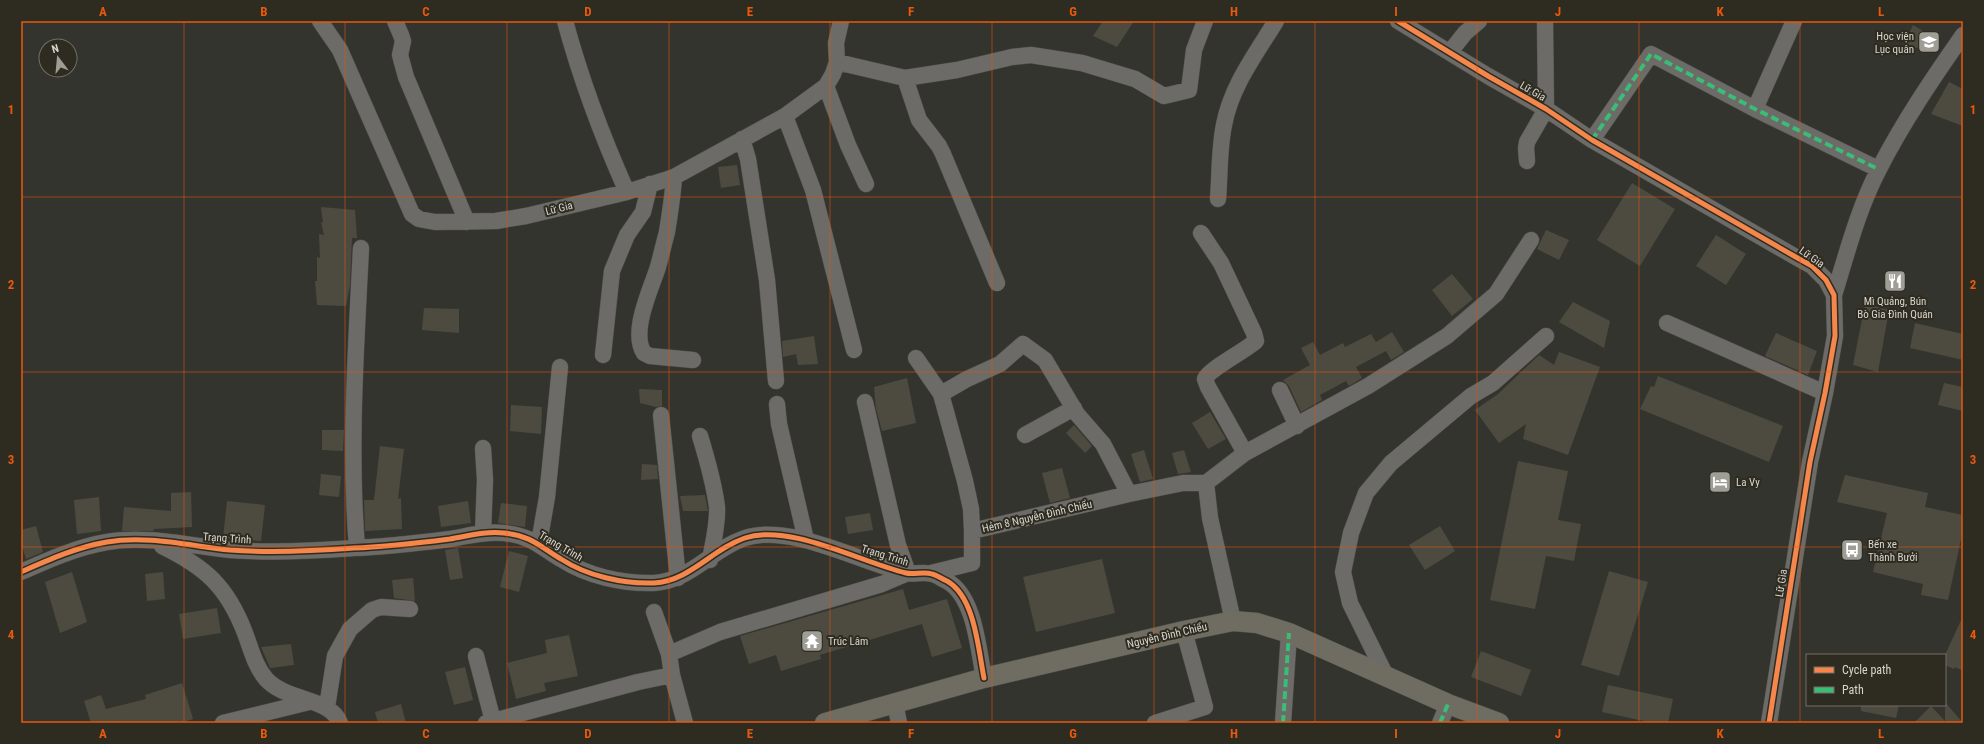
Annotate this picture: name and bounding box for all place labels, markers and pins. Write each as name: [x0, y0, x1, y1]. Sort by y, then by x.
school or university icon: Học viện Lục quân: [1916, 29, 1942, 55]
place label: Học viện Lục quân: [1875, 30, 1914, 56]
restaurant icon: Mì Quảng, Bún Bò Gia Đình Quán: [1882, 268, 1908, 294]
place label: Mì Quảng, Bún Bò Gia Đình Quán: [1857, 295, 1933, 321]
hotel icon: La Vy: [1707, 469, 1733, 495]
place label: La Vy: [1736, 476, 1760, 489]
bus stop icon: Bến xe Thành Bưởi: [1839, 537, 1865, 563]
place label: Bến xe Thành Bưởi: [1868, 538, 1918, 564]
temple icon: Trúc Lâm: [799, 628, 825, 654]
place label: Trúc Lâm: [828, 635, 868, 648]

